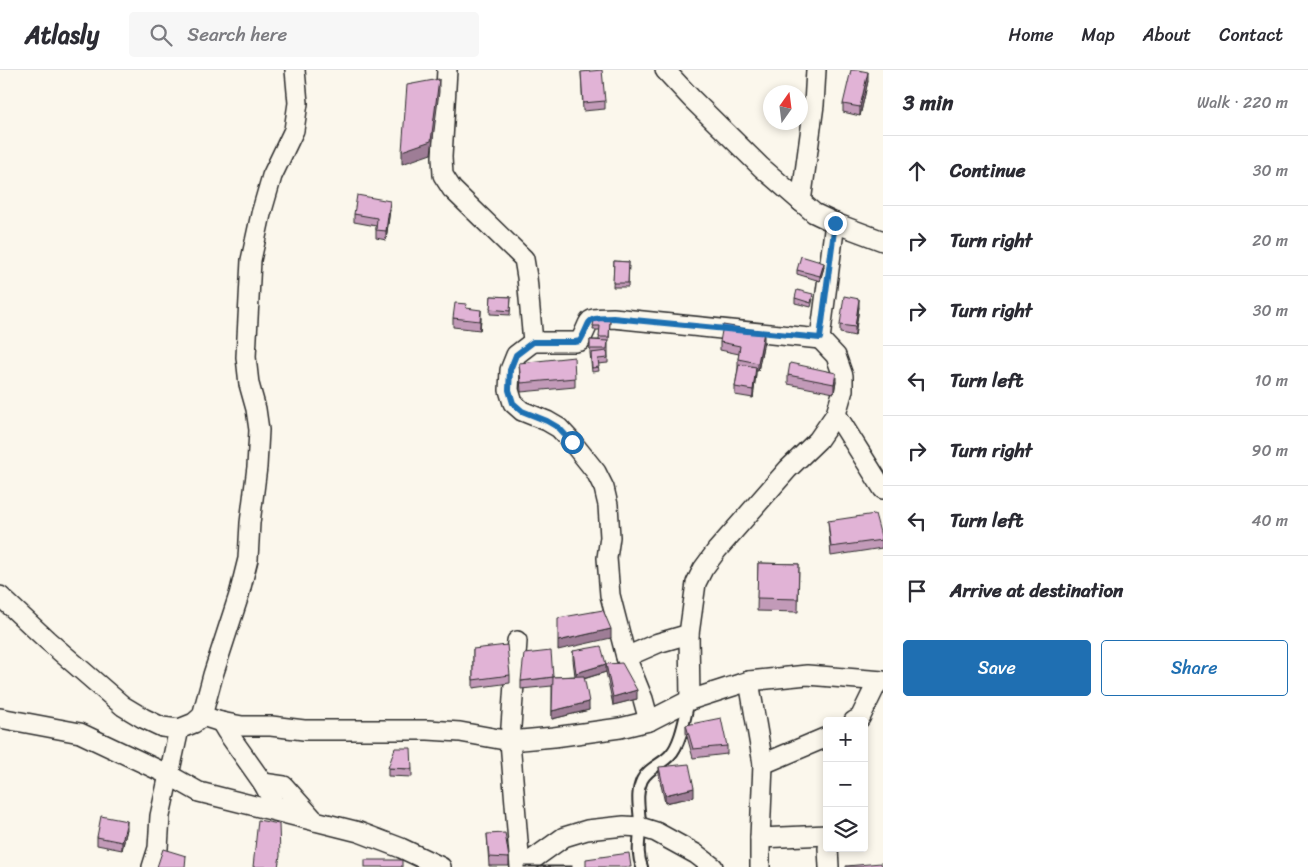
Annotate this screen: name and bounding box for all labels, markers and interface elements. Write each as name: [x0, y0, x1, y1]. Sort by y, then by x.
search box: [129, 12, 479, 57]
text: Atlasly: [25, 14, 99, 56]
text: Search here: [187, 18, 287, 51]
text: Home: [1009, 19, 1054, 51]
text: Map: [1082, 19, 1115, 51]
text: About: [1143, 19, 1191, 51]
text: Contact: [1219, 19, 1283, 51]
icon: search: [147, 21, 175, 49]
text: 3 min: [903, 84, 953, 122]
north arrow: [763, 85, 808, 130]
text: Walk · 220 m: [1197, 88, 1288, 117]
text: Continue: [950, 154, 1026, 187]
text: 30 m: [1253, 156, 1288, 185]
icon: ahead: [903, 157, 931, 185]
route end: [824, 212, 847, 235]
text: Turn right: [950, 224, 1032, 257]
text: 20 m: [1252, 226, 1288, 255]
icon: right: [903, 227, 931, 255]
text: Turn right: [950, 294, 1032, 327]
text: 30 m: [1253, 296, 1288, 325]
icon: right: [903, 297, 931, 325]
text: Turn left: [950, 364, 1023, 397]
text: 10 m: [1255, 366, 1288, 395]
icon: left: [903, 367, 931, 395]
route start: [561, 431, 584, 454]
text: Turn right: [950, 434, 1032, 467]
text: 90 m: [1252, 436, 1288, 465]
icon: right: [903, 437, 931, 465]
text: Turn left: [950, 504, 1023, 537]
text: 40 m: [1251, 506, 1288, 535]
icon: left: [903, 507, 931, 535]
text: Arrive at destination: [950, 574, 1123, 607]
icon: arrive: [903, 577, 931, 605]
button: Save: [903, 640, 1091, 696]
button: Share: [1101, 640, 1288, 696]
map controls: [823, 717, 868, 852]
button: +: [823, 717, 868, 762]
button: −: [823, 762, 868, 807]
button: layers: [823, 807, 868, 852]

